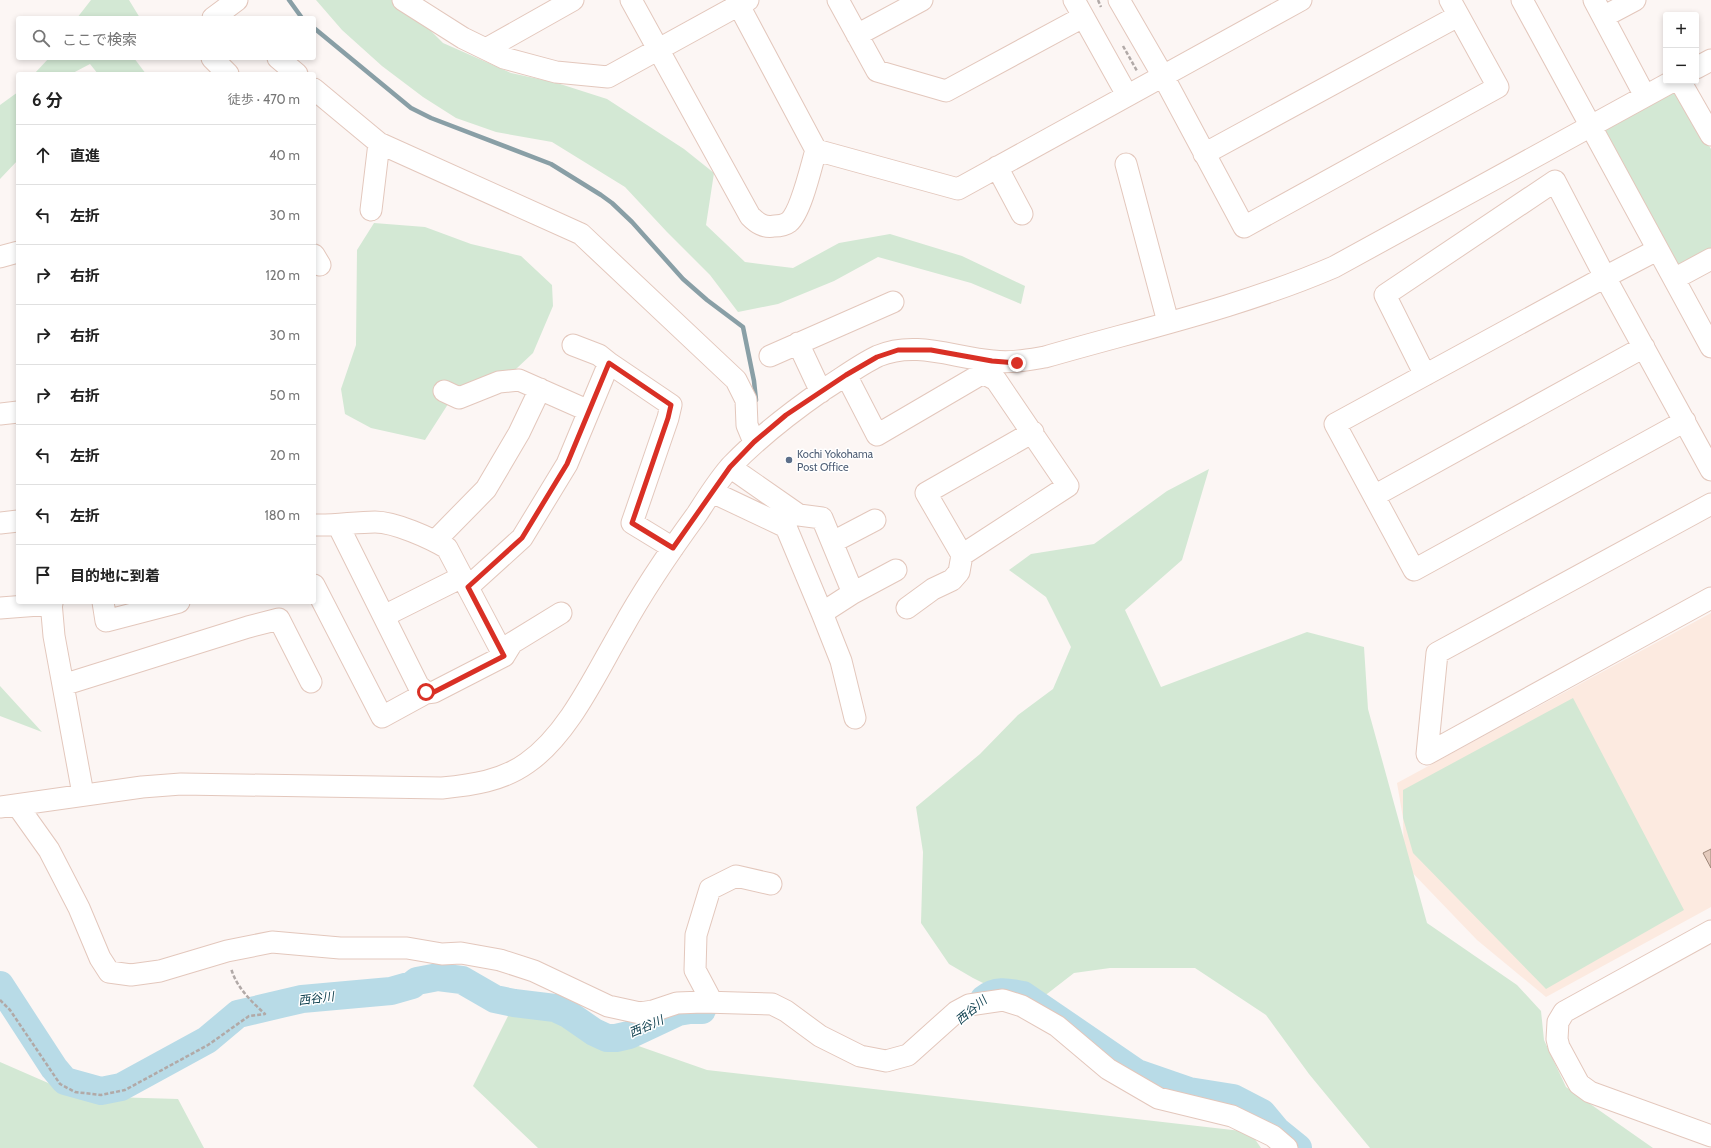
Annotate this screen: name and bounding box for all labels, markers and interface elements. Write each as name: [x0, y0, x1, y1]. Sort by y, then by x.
map controls: [1663, 12, 1699, 84]
button: +: [1663, 12, 1699, 48]
search box: [16, 16, 316, 60]
icon: search: [30, 27, 52, 49]
text: ここで検索: [62, 31, 137, 49]
button: −: [1663, 48, 1699, 84]
text: 6 分: [32, 90, 62, 110]
text: 徒歩 · 470 m: [228, 91, 300, 107]
icon: ahead: [32, 144, 54, 166]
text: 直進: [70, 147, 100, 165]
text: 40 m: [269, 147, 300, 163]
icon: left: [32, 204, 54, 226]
text: 左折: [70, 207, 100, 225]
text: 30 m: [270, 207, 300, 223]
icon: right: [32, 264, 54, 286]
text: 右折: [70, 267, 100, 285]
text: 120 m: [266, 267, 300, 283]
icon: right: [32, 324, 54, 346]
text: 右折: [70, 327, 100, 345]
text: 30 m: [270, 327, 300, 343]
route end: [1008, 354, 1026, 372]
icon: right: [32, 384, 54, 406]
text: 右折: [70, 387, 100, 405]
text: 50 m: [270, 387, 300, 403]
icon: left: [32, 444, 54, 466]
text: 左折: [70, 447, 100, 465]
text: 20 m: [270, 447, 300, 463]
place label: Kochi Yokohama Post Office: [797, 447, 874, 474]
marker: Kochi Yokohama Post Office: [784, 455, 794, 465]
icon: left: [32, 504, 54, 526]
text: 左折: [70, 507, 100, 525]
text: 180 m: [264, 507, 300, 523]
icon: arrive: [32, 564, 54, 586]
text: 目的地に到着: [70, 567, 160, 585]
route start: [417, 683, 435, 701]
water label: 西谷川: [297, 988, 337, 1008]
water label: 西谷川: [952, 991, 991, 1027]
water label: 西谷川: [626, 1011, 667, 1040]

